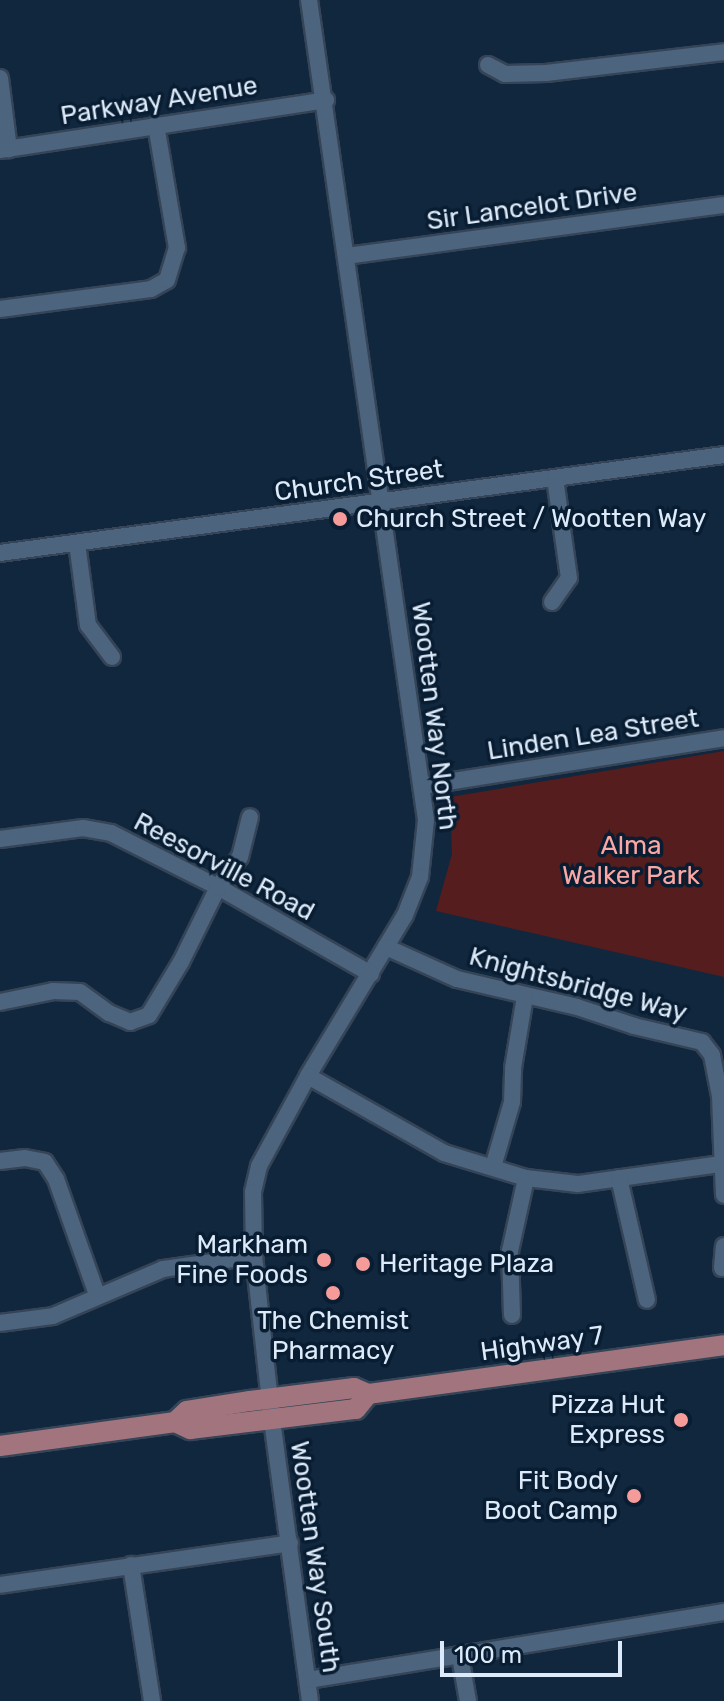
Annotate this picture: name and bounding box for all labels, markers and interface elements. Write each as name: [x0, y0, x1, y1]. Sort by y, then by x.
street label: Parkway Avenue: [58, 70, 260, 132]
street label: Sir Lancelot Drive: [425, 177, 639, 237]
street label: Church Street: [273, 454, 445, 508]
place label: Church Street / Wootten Way: [356, 503, 707, 535]
marker: Church Street / Wootten Way: [331, 510, 349, 528]
street label: Wootten Way North: [404, 599, 464, 833]
street label: Linden Lea Street: [485, 703, 701, 767]
street label: Reesorville Road: [128, 806, 320, 928]
park label: Alma Walker Park: [562, 830, 700, 892]
street label: Knightsbridge Way: [466, 941, 690, 1029]
place label: Markham Fine Foods: [176, 1229, 308, 1290]
place label: Heritage Plaza: [379, 1248, 554, 1280]
marker: Markham Fine Foods: [315, 1251, 333, 1269]
marker: Heritage Plaza: [354, 1255, 372, 1273]
marker: The Chemist Pharmacy: [324, 1284, 342, 1302]
place label: The Chemist Pharmacy: [257, 1305, 409, 1366]
street label: Highway 7: [478, 1320, 606, 1368]
place label: Pizza Hut Express: [550, 1389, 665, 1450]
marker: Pizza Hut Express: [672, 1411, 690, 1429]
street label: Wootten Way South: [283, 1439, 347, 1675]
place label: Fit Body Boot Camp: [484, 1465, 618, 1526]
marker: Fit Body Boot Camp: [625, 1487, 643, 1505]
scale bar: [444, 1625, 626, 1675]
text: 100 m: [454, 1641, 522, 1669]

